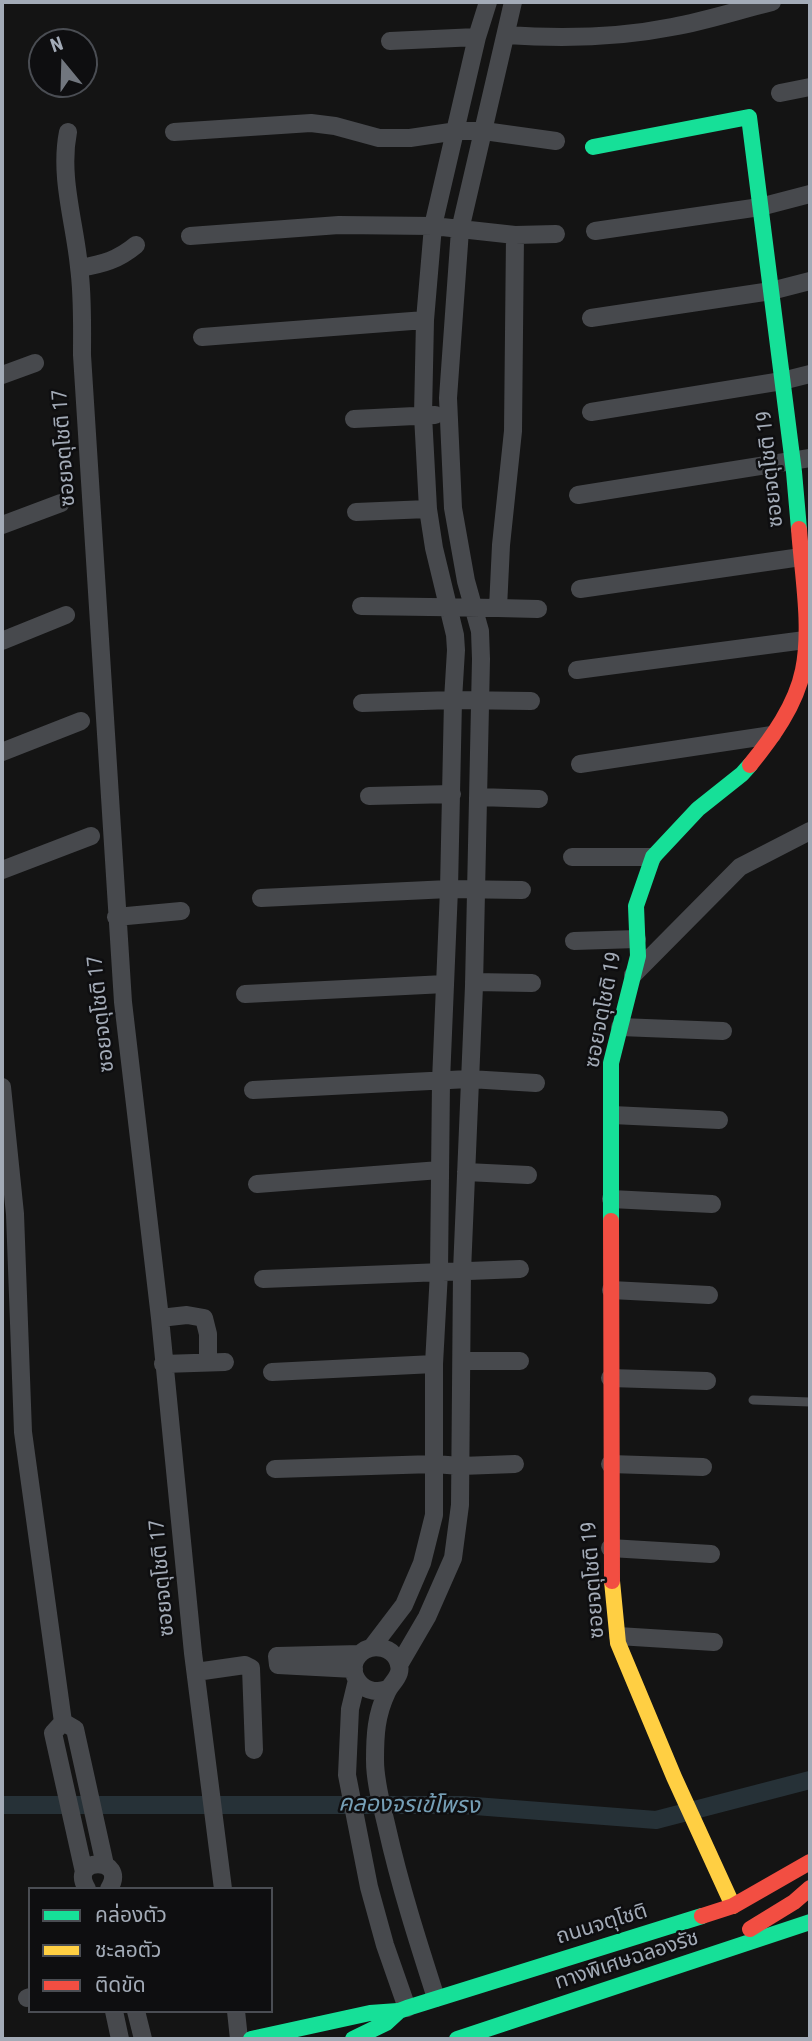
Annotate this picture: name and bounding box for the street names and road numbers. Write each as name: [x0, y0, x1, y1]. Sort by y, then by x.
street label: ซอยจตุโชติ 17: [48, 389, 82, 507]
street label: ซอยจตุโชติ 19: [752, 409, 790, 529]
street label: ซอยจตุโชติ 19: [580, 950, 628, 1070]
street label: ซอยจตุโชติ 17: [83, 954, 121, 1074]
street label: ซอยจตุโชติ 17: [145, 1518, 181, 1638]
street label: ซอยจตุโชติ 19: [577, 1521, 611, 1639]
street label: ถนนจตุโชติ: [553, 1899, 651, 1951]
street label: ทางพิเศษฉลองรัช: [552, 1926, 702, 1996]

